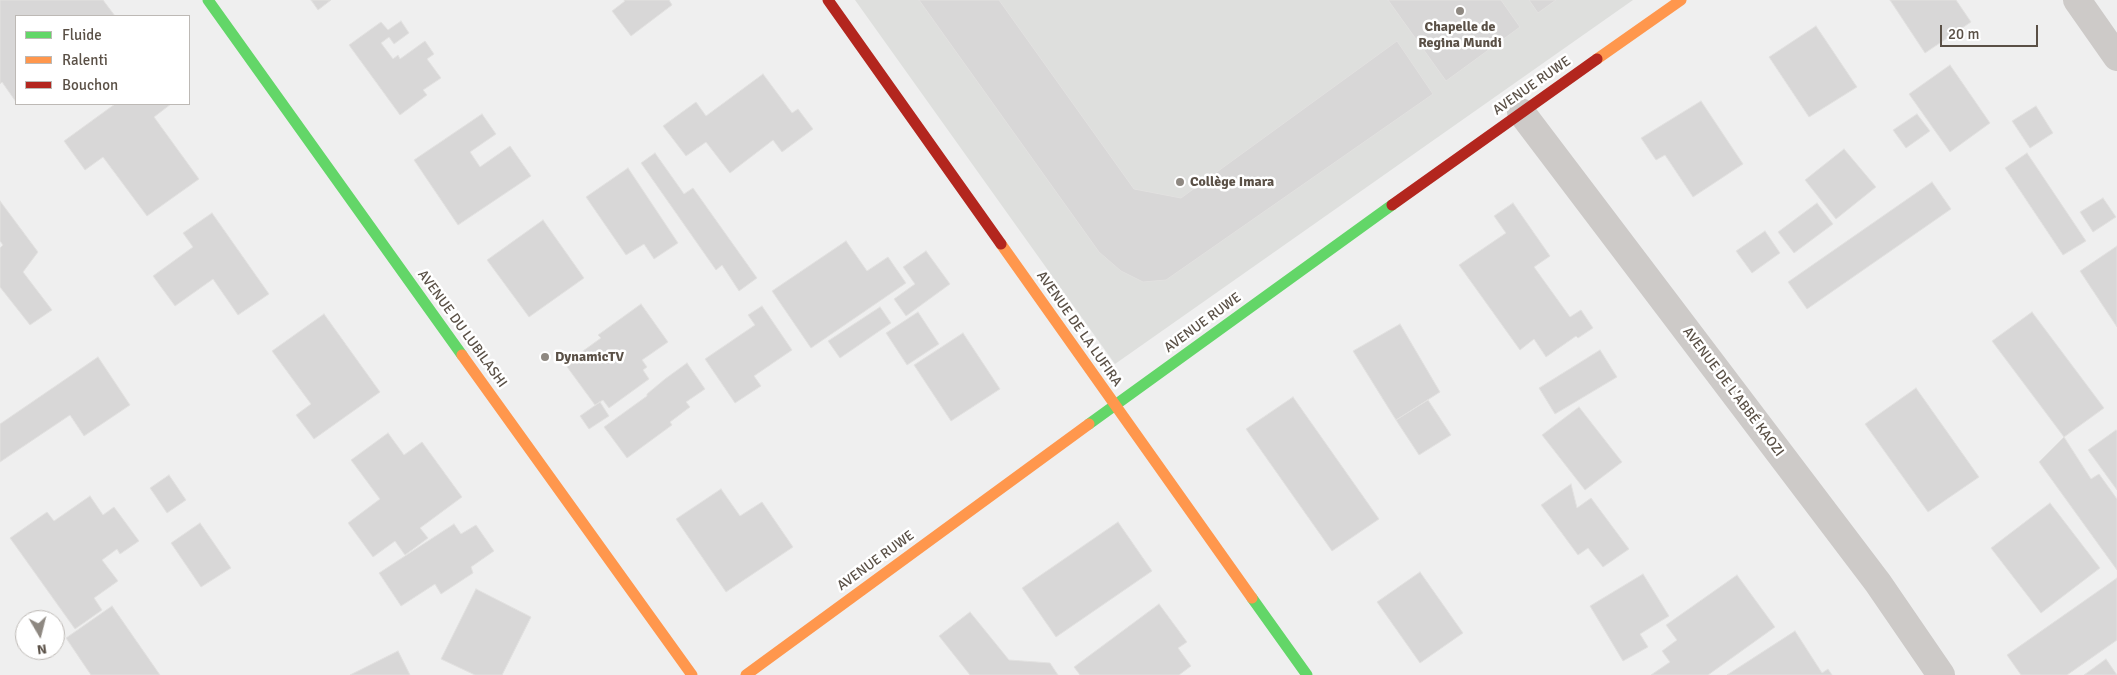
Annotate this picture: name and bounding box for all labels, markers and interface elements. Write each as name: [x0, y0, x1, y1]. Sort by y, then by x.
marker: Chapelle de Regina Mundi: [1454, 5, 1466, 17]
legend: [15, 15, 190, 105]
scale bar: [1942, 15, 2040, 47]
place label: Chapelle de Regina Mundi: [1418, 19, 1502, 52]
text: 20 m: [1948, 25, 1979, 43]
text: Fluide: [62, 26, 102, 44]
text: Ralenti: [62, 51, 108, 69]
street label: AVENUE RUWE: [1490, 53, 1574, 119]
text: Bouchon: [62, 76, 118, 94]
place label: Collège Imara: [1190, 174, 1274, 190]
marker: Collège Imara: [1174, 176, 1186, 188]
street label: AVENUE DU LUBILASHI: [414, 267, 510, 391]
street label: AVENUE DE LA LUFIRA: [1033, 268, 1125, 390]
street label: AVENUE RUWE: [1161, 289, 1245, 357]
street label: AVENUE DE L'ABBÉ KAOZI: [1679, 324, 1787, 460]
place label: DynamicTV: [555, 349, 624, 365]
marker: DynamicTV: [539, 351, 551, 363]
street label: AVENUE RUWE: [834, 527, 918, 595]
north arrow: [15, 610, 65, 660]
text: N: [36, 640, 48, 658]

